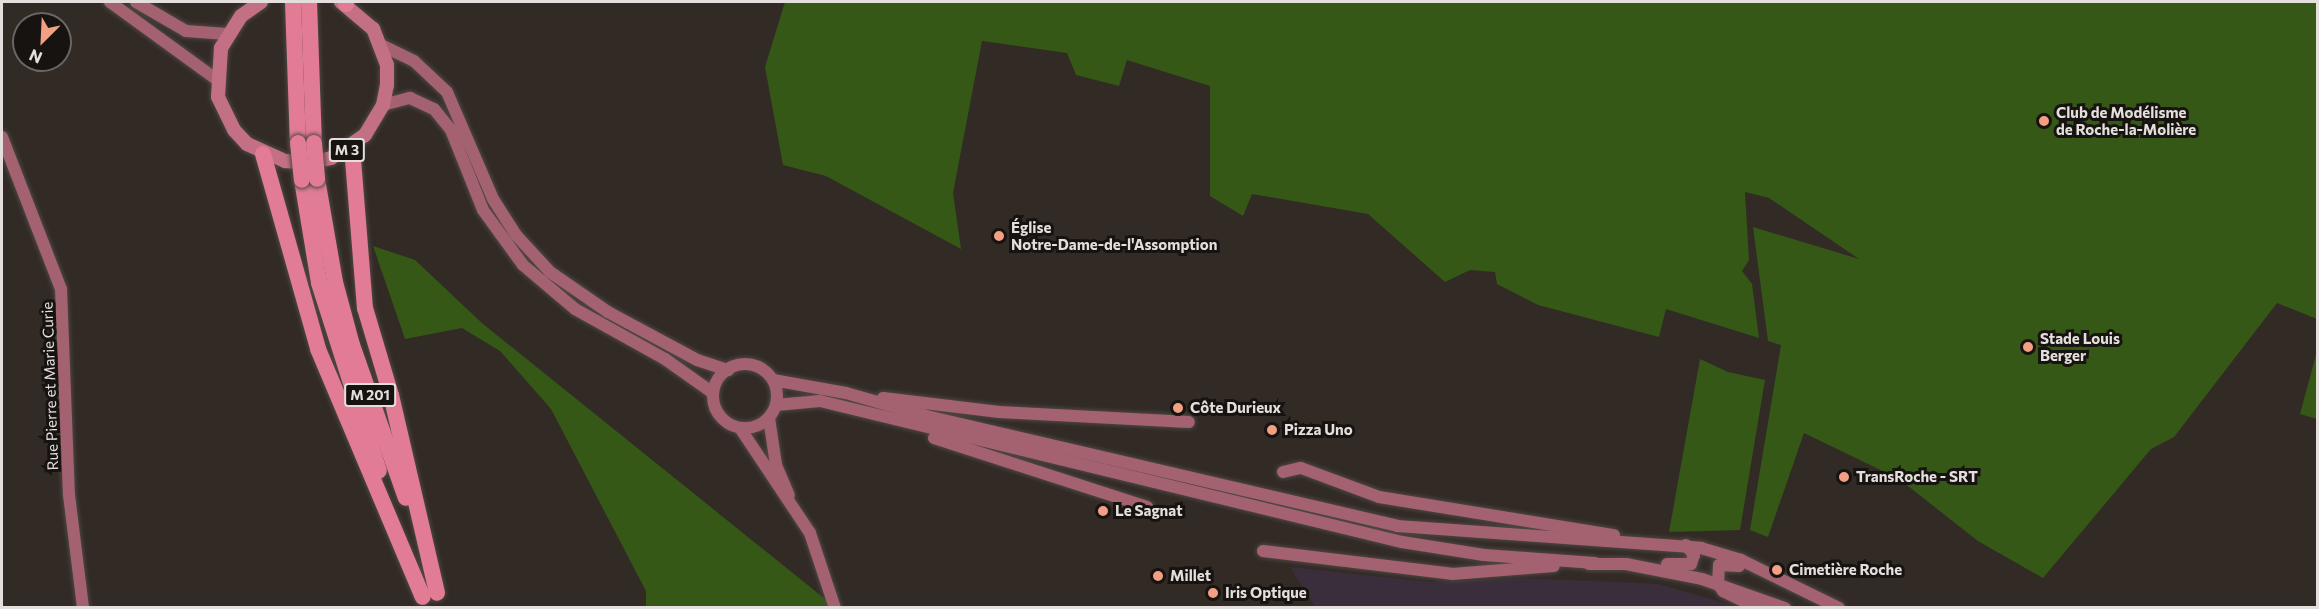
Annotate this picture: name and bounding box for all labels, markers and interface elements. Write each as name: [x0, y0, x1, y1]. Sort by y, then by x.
north arrow: [12, 12, 72, 72]
text: N: [26, 46, 45, 68]
place label: Club de Modélisme de Roche-la-Molière: [2056, 103, 2196, 138]
marker: Club de Modélisme de Roche-la-Molière: [2037, 114, 2051, 128]
road number: M 3: [328, 139, 366, 161]
place label: Église Notre-Dame-de-l'Assomption: [1011, 218, 1217, 253]
marker: Église Notre-Dame-de-l'Assomption: [992, 229, 1006, 243]
street label: Rue Pierre et Marie Curie: [38, 301, 62, 471]
place label: Stade Louis Berger: [2040, 329, 2120, 364]
marker: Stade Louis Berger: [2021, 340, 2035, 354]
road number: M 201: [343, 384, 397, 406]
place label: Côte Durieux: [1190, 399, 1281, 417]
marker: Côte Durieux: [1171, 401, 1185, 415]
place label: Pizza Uno: [1284, 421, 1353, 439]
marker: Pizza Uno: [1265, 423, 1279, 437]
place label: TransRoche - SRT: [1856, 468, 1978, 486]
marker: TransRoche - SRT: [1837, 470, 1851, 484]
place label: Le Sagnat: [1115, 502, 1183, 520]
marker: Le Sagnat: [1096, 504, 1110, 518]
place label: Cimetière Roche: [1789, 561, 1902, 579]
marker: Cimetière Roche: [1770, 563, 1784, 577]
place label: Millet: [1170, 567, 1211, 585]
marker: Millet: [1151, 569, 1165, 583]
place label: Iris Optique: [1225, 584, 1307, 602]
marker: Iris Optique: [1206, 586, 1220, 600]

